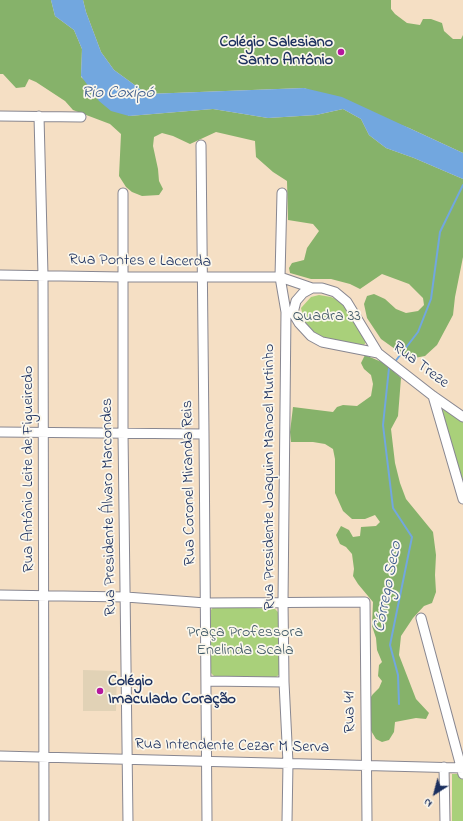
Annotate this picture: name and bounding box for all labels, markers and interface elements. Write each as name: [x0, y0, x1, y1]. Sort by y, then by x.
place label: Colégio Salesiano Santo Antônio: [219, 33, 333, 71]
marker: Colégio Salesiano Santo Antônio: [336, 47, 346, 57]
water label: Rio Coxipó: [82, 84, 154, 104]
street label: Rua Pontes e Lacerda: [69, 251, 211, 273]
park label: Quadra 33: [293, 307, 361, 327]
street label: Rua Treze: [388, 339, 452, 393]
street label: Rua Presidente Joaquim Manoel Murtinho: [260, 344, 280, 610]
street label: Rua Antônio Leite de Figueiredo: [19, 366, 39, 572]
street label: Rua Presidente Álvaro Marcondes: [98, 398, 122, 616]
street label: Rua Coronel Miranda Reis: [179, 400, 201, 566]
water label: Córrego Seco: [370, 540, 408, 634]
park label: Praça Professora Enelinda Scala: [187, 623, 303, 661]
place label: Colégio Imaculado Coração: [108, 672, 236, 710]
marker: Colégio Imaculado Coração: [95, 686, 105, 696]
street label: Rua 41: [341, 691, 361, 733]
street label: Rua Intendente Cezar M Serva: [135, 736, 329, 758]
north arrow: [415, 773, 455, 813]
text: N: [420, 794, 436, 811]

